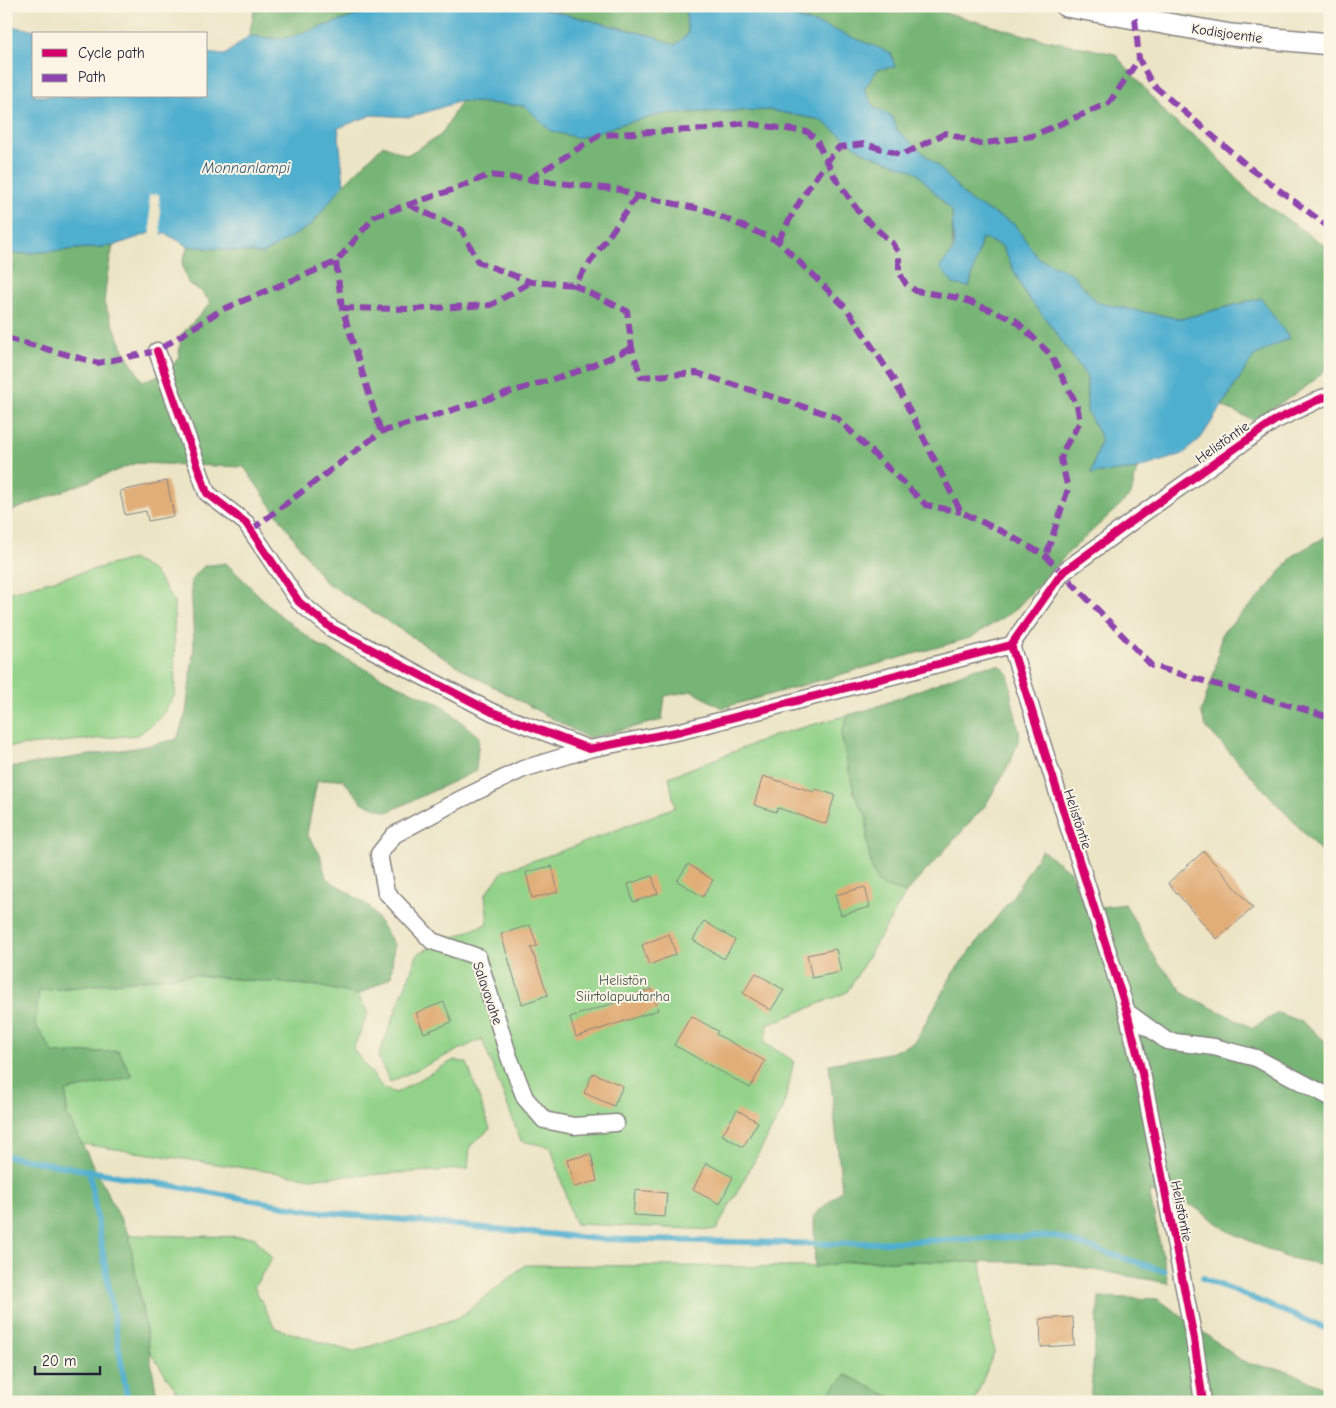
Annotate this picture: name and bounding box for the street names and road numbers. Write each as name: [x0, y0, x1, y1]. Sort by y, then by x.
street label: Kodisjoentie: [1190, 20, 1263, 47]
street label: Helistöntie: [1192, 418, 1253, 467]
street label: Helistöntie: [1060, 787, 1095, 851]
street label: Salavavahe: [469, 959, 506, 1027]
street label: Helistöntie: [1167, 1179, 1196, 1243]

